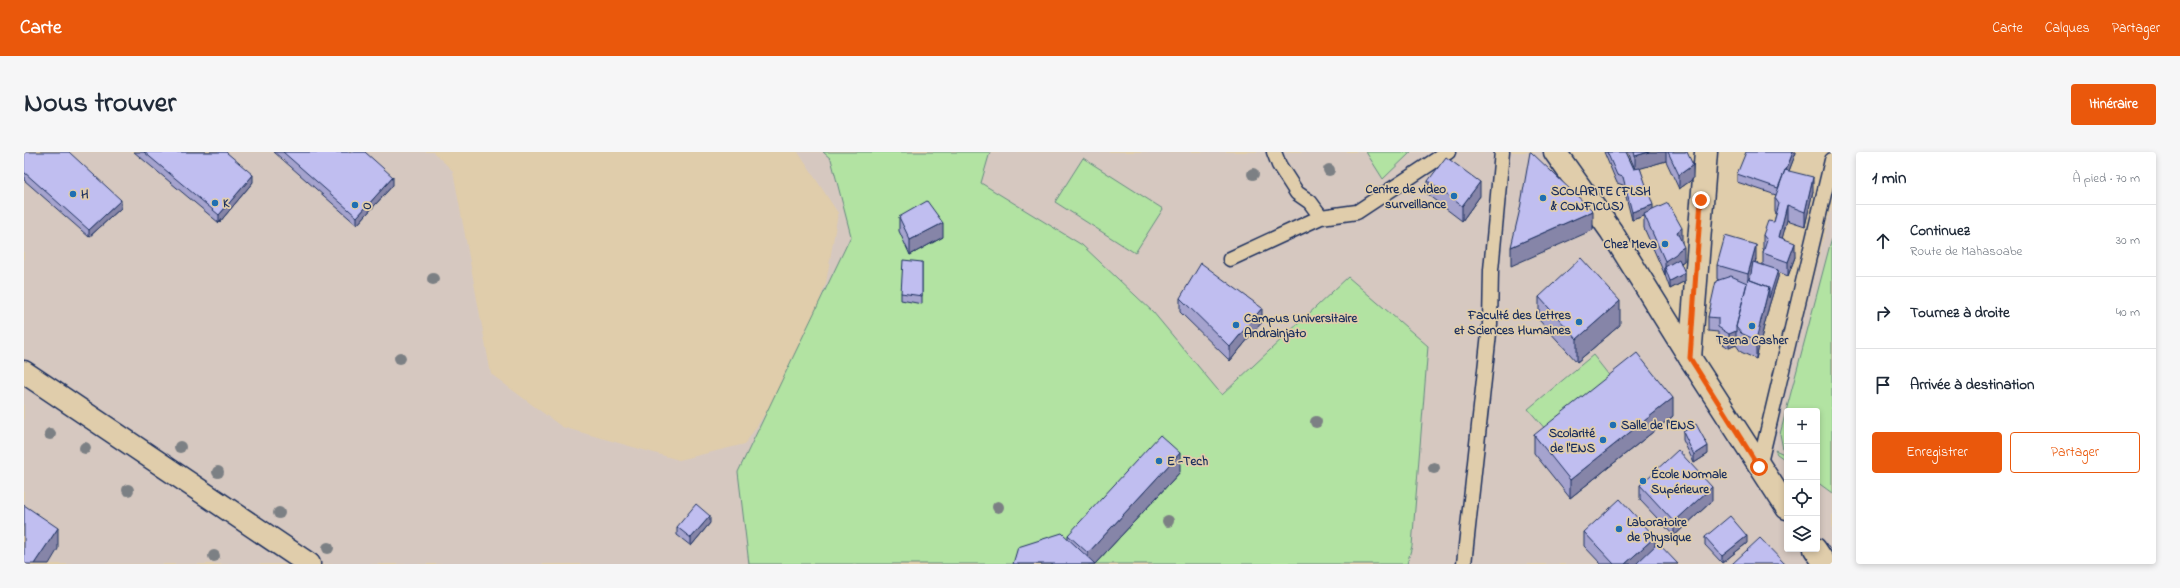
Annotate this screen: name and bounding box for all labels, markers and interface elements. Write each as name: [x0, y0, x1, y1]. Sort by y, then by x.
text: Carte: [20, 15, 61, 42]
text: Carte: [1992, 18, 2023, 39]
text: Calques: [2045, 18, 2090, 39]
text: Partager: [2112, 18, 2160, 39]
text: Nous trouver: [24, 84, 176, 125]
button: Itinéraire: [2071, 84, 2156, 125]
text: 1 min: [1872, 166, 1906, 191]
text: À pied · 70 m: [2073, 169, 2140, 188]
place label: Centre de video surveillance: [1366, 180, 1447, 214]
place label: SCOLARITE (FLSH & CONFICUS): [1550, 182, 1651, 216]
place label: H: [81, 185, 89, 204]
marker: H: [68, 189, 78, 199]
marker: Centre de video surveillance: [1449, 191, 1459, 201]
route end: [1692, 191, 1710, 209]
marker: SCOLARITE (FLSH & CONFICUS): [1538, 193, 1548, 203]
place label: K: [223, 194, 230, 213]
place label: O: [363, 196, 372, 215]
marker: K: [210, 198, 220, 208]
marker: O: [350, 200, 360, 210]
text: Continuez: [1910, 220, 1970, 242]
icon: ahead: [1872, 230, 1894, 252]
text: 30 m: [2116, 231, 2140, 250]
place label: Chez Meva: [1603, 235, 1657, 254]
marker: Chez Meva: [1660, 239, 1670, 249]
text: Route de Mahasoabe: [1910, 242, 2022, 261]
icon: right: [1872, 302, 1894, 324]
text: Tournez à droite: [1910, 302, 2010, 324]
text: 40 m: [2116, 303, 2140, 322]
place label: Faculté des Lettres et Sciences Humaines: [1454, 306, 1571, 340]
place label: Campus Universitaire Andrainjato: [1244, 309, 1359, 343]
marker: Faculté des Lettres et Sciences Humaines: [1574, 317, 1584, 327]
marker: Campus Universitaire Andrainjato: [1231, 320, 1241, 330]
marker: Tsena Casher: [1747, 321, 1757, 331]
place label: Tsena Casher: [1716, 331, 1789, 350]
icon: arrive: [1872, 374, 1894, 396]
text: Arrivée à destination: [1910, 374, 2035, 396]
map controls: [1784, 408, 1820, 552]
button: +: [1784, 408, 1820, 444]
place label: Salle de l'ENS: [1621, 416, 1695, 435]
marker: Salle de l'ENS: [1608, 420, 1618, 430]
place label: Scolarité de l'ENS: [1549, 424, 1596, 458]
button: Enregistrer: [1872, 432, 2002, 473]
button: Partager: [2010, 432, 2140, 473]
marker: Scolarité de l'ENS: [1598, 435, 1608, 445]
button: −: [1784, 444, 1820, 480]
place label: E -Tech: [1167, 452, 1208, 471]
marker: E -Tech: [1154, 456, 1164, 466]
route start: [1750, 458, 1768, 476]
place label: École Normale Supérieure: [1651, 465, 1728, 499]
marker: École Normale Supérieure: [1638, 476, 1648, 486]
button: locate: [1784, 480, 1820, 516]
place label: Laboratoire de Physique: [1627, 513, 1692, 549]
button: layers: [1784, 516, 1820, 552]
marker: Laboratoire de Physique: [1614, 524, 1624, 534]

